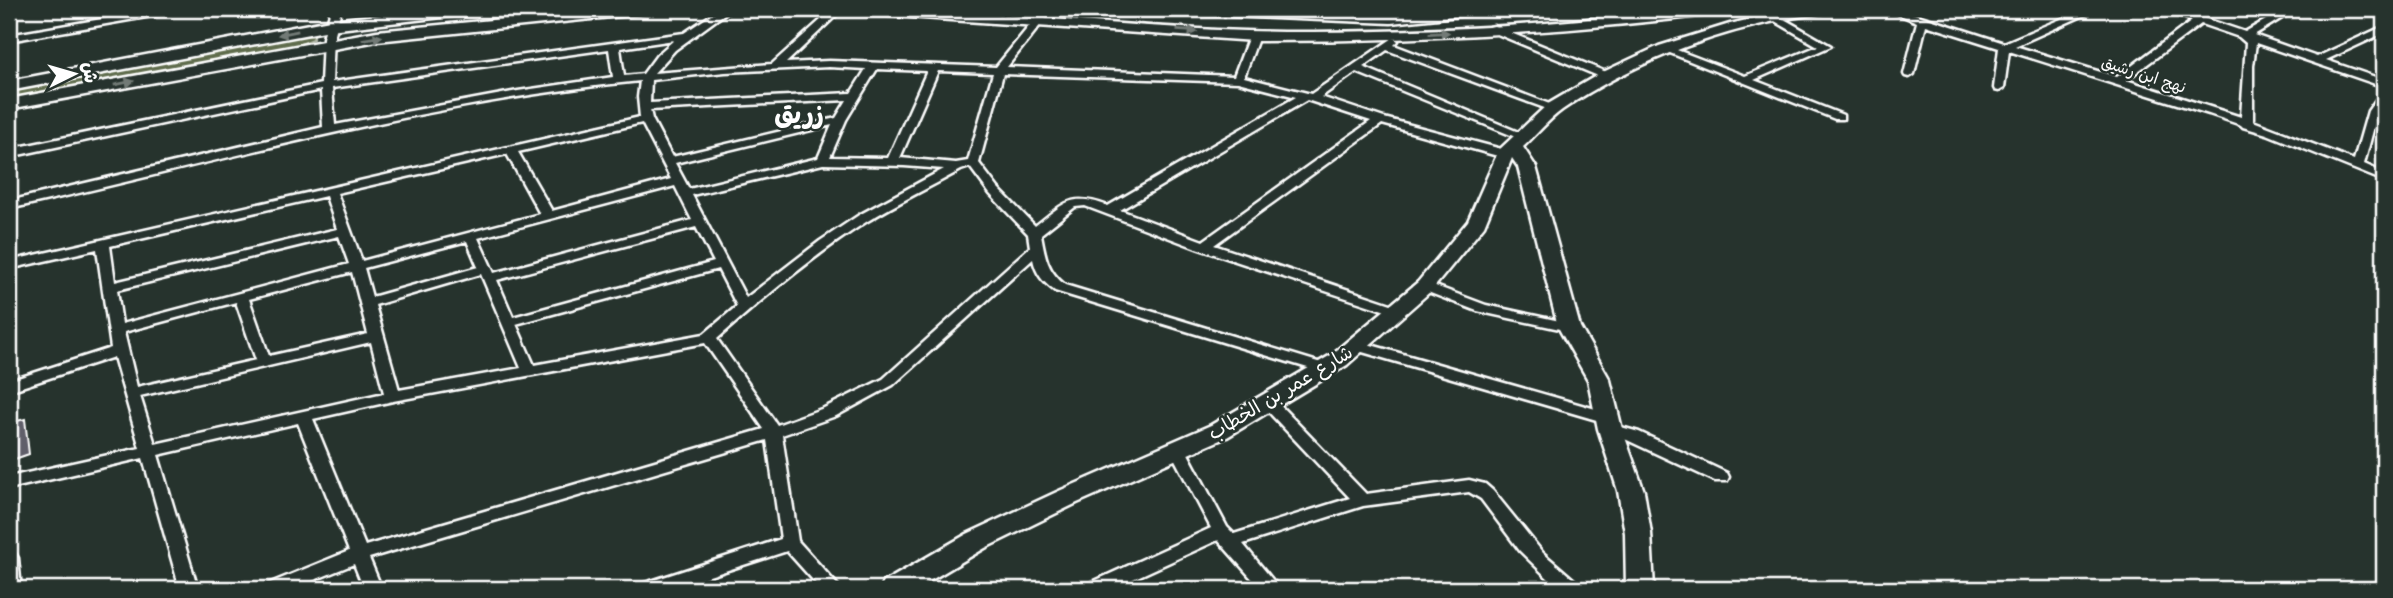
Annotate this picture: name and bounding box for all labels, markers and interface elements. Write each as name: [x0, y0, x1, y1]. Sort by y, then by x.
one-way arrow: [1177, 26, 1199, 37]
one-way arrow: [277, 27, 299, 38]
one-way arrow: [1428, 27, 1450, 38]
one-way arrow: [361, 32, 383, 43]
north arrow: [38, 38, 108, 108]
street label: نهج ابن رشيق: [2099, 50, 2189, 98]
text: ش: [78, 61, 105, 84]
one-way arrow: [113, 77, 135, 88]
district label: زريق: [774, 96, 824, 130]
street label: شارع عمر بن الخطاب: [1203, 338, 1358, 446]

